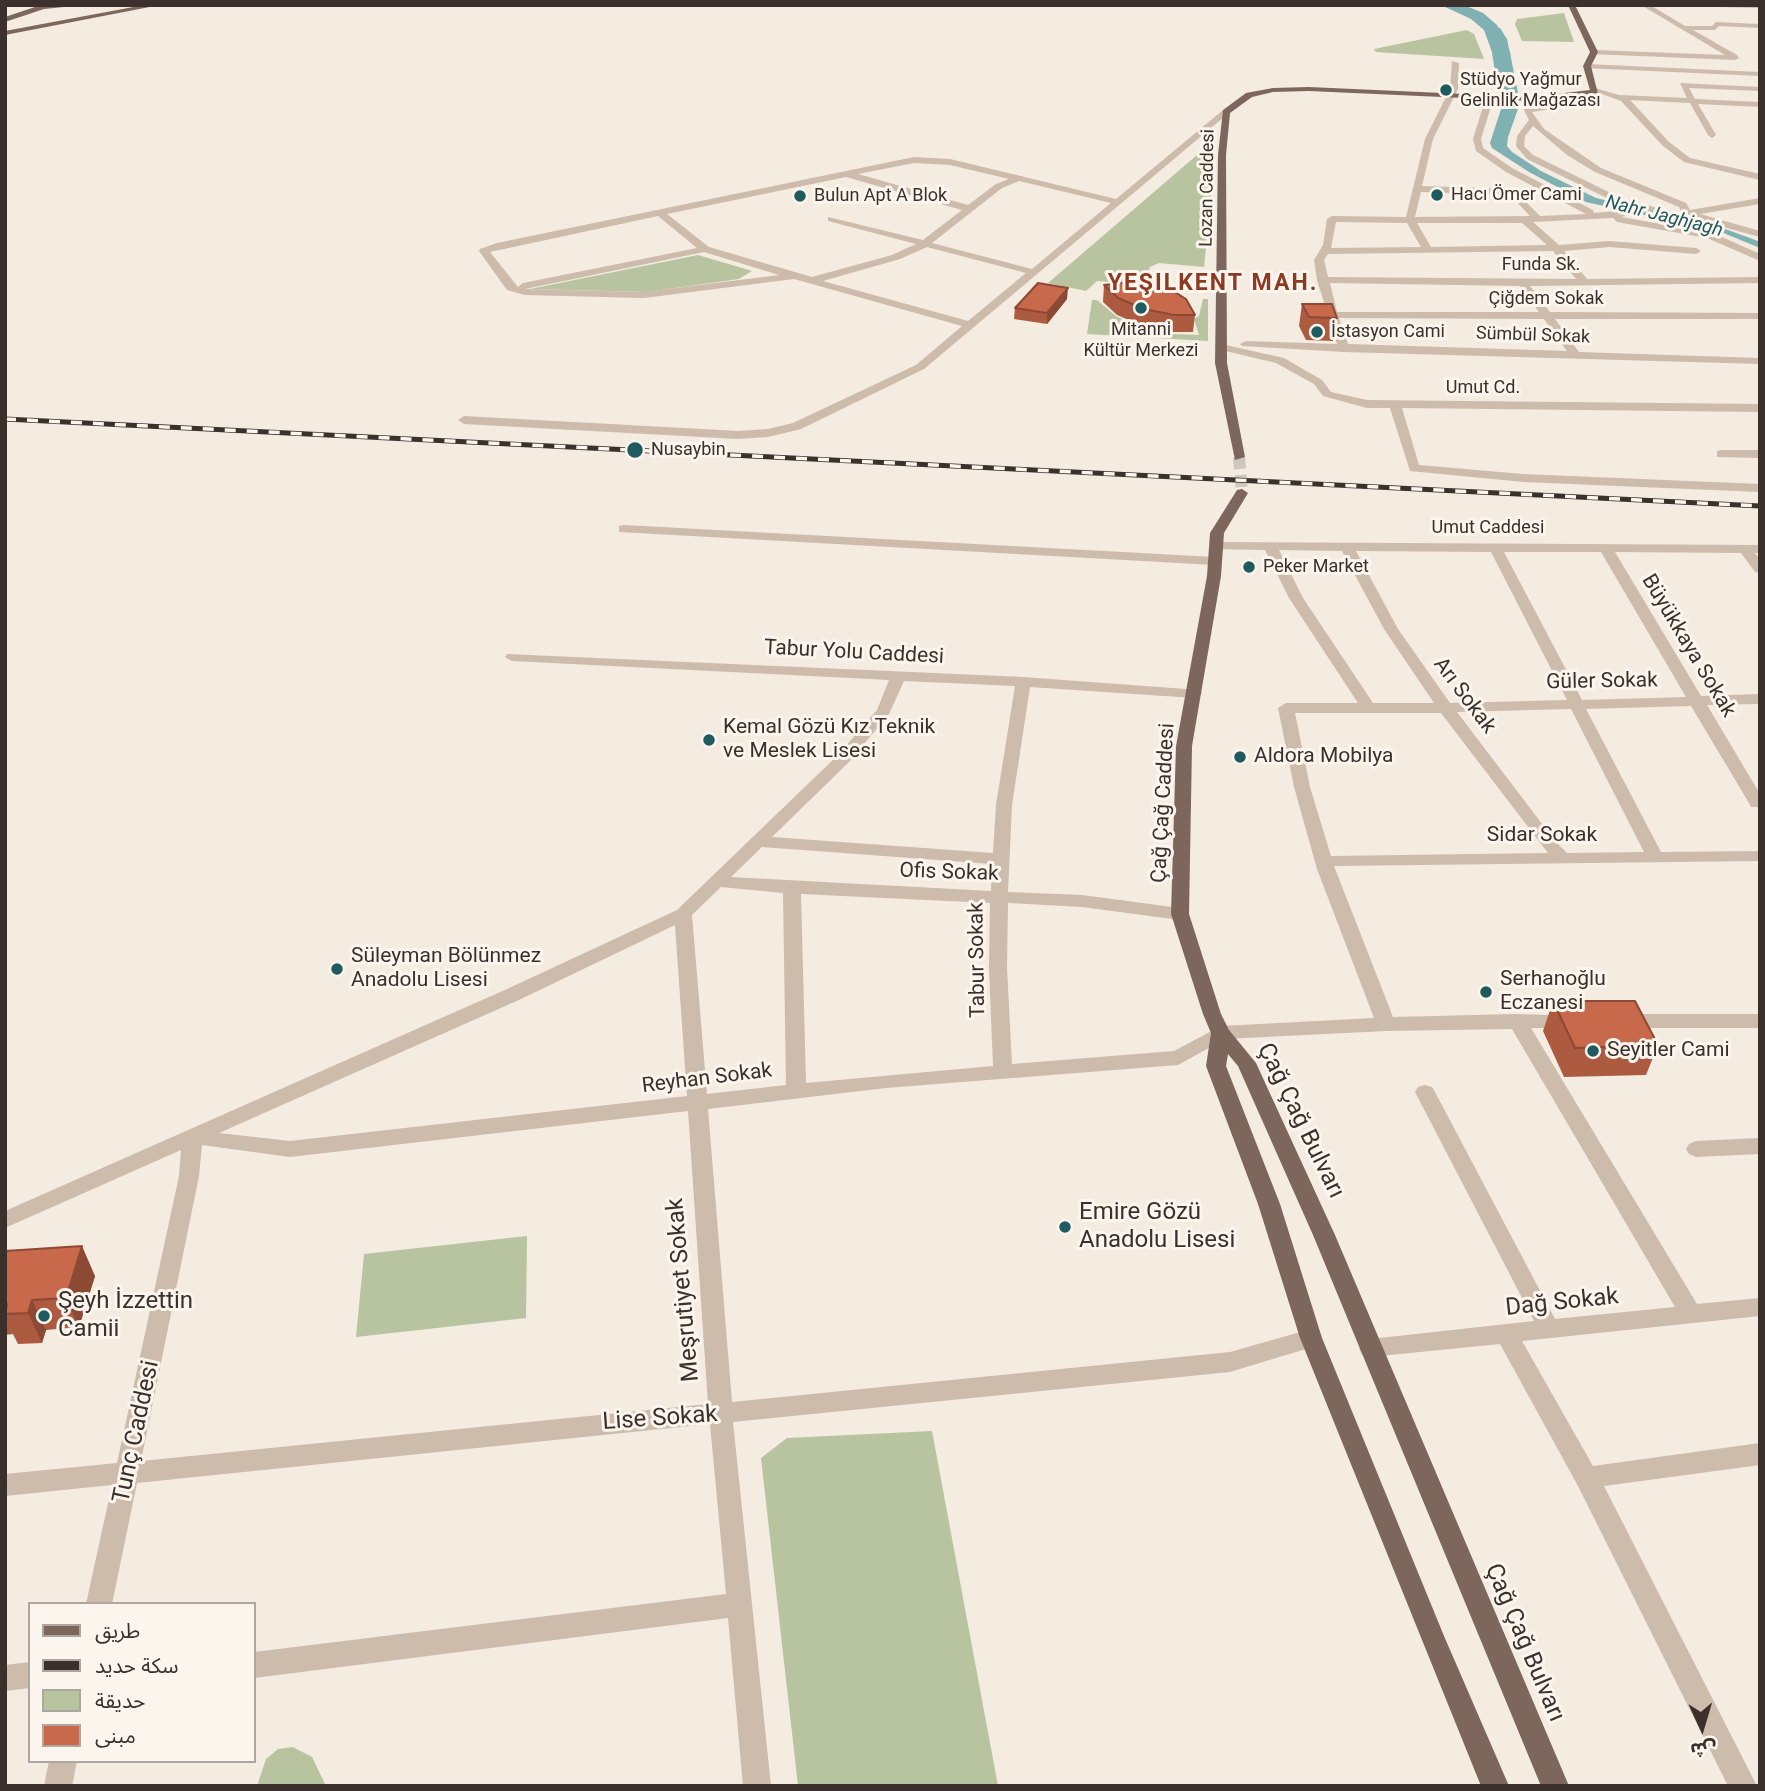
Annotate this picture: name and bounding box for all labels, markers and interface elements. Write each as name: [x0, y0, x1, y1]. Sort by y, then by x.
place label: Stüdyo Yağmur Gelinlik Mağazası: [1460, 69, 1601, 112]
marker: Stüdyo Yağmur Gelinlik Mağazası: [1438, 82, 1454, 98]
street label: Lozan Caddesi: [1196, 129, 1220, 247]
place label: Hacı Ömer Cami: [1451, 184, 1582, 206]
place label: Bulun Apt A Blok: [814, 185, 947, 207]
marker: Hacı Ömer Cami: [1429, 187, 1445, 203]
marker: Bulun Apt A Blok: [792, 188, 808, 204]
water label: Nahr Jaghjagh: [1603, 191, 1725, 243]
street label: Funda Sk.: [1502, 254, 1580, 276]
district label: YEŞILKENT MAH.: [1109, 270, 1317, 298]
street label: Çiğdem Sokak: [1488, 288, 1604, 310]
marker: Mitanni Kültür Merkezi: [1133, 300, 1149, 316]
place label: Mitanni Kültür Merkezi: [1084, 319, 1198, 362]
place label: İstasyon Cami: [1331, 321, 1445, 343]
street label: Sümbül Sokak: [1476, 323, 1590, 349]
marker: İstasyon Cami: [1309, 324, 1325, 340]
street label: Umut Cd.: [1446, 377, 1520, 399]
place label: Nusaybin: [651, 439, 726, 461]
marker: Nusaybin: [625, 440, 645, 460]
street label: Umut Caddesi: [1432, 517, 1544, 539]
place label: Peker Market: [1263, 556, 1369, 578]
marker: Peker Market: [1241, 559, 1257, 575]
street label: Büyükkaya Sokak: [1635, 570, 1741, 722]
street label: Tabur Yolu Caddesi: [763, 636, 945, 670]
street label: Arı Sokak: [1427, 653, 1501, 739]
street label: Güler Sokak: [1546, 668, 1658, 696]
place label: Kemal Gözü Kız Teknik ve Meslek Lisesi: [723, 715, 935, 765]
street label: Çağ Çağ Caddesi: [1147, 722, 1181, 884]
marker: Kemal Gözü Kız Teknik ve Meslek Lisesi: [701, 732, 717, 748]
place label: Aldora Mobilya: [1254, 744, 1393, 770]
marker: Aldora Mobilya: [1232, 749, 1248, 765]
street label: Sidar Sokak: [1487, 823, 1597, 849]
street label: Ofis Sokak: [899, 859, 999, 887]
street label: Tabur Sokak: [964, 902, 992, 1018]
place label: Süleyman Bölünmez Anadolu Lisesi: [351, 944, 541, 994]
marker: Süleyman Bölünmez Anadolu Lisesi: [329, 961, 345, 977]
place label: Serhanoğlu Eczanesi: [1500, 967, 1606, 1017]
marker: Serhanoğlu Eczanesi: [1478, 984, 1494, 1000]
place label: Seyitler Cami: [1607, 1038, 1730, 1064]
street label: Çağ Çağ Bulvarı: [1250, 1039, 1350, 1203]
marker: Seyitler Cami: [1585, 1043, 1601, 1059]
street label: Reyhan Sokak: [641, 1059, 773, 1099]
street label: Meşrutiyet Sokak: [662, 1197, 706, 1383]
place label: Emire Gözü Anadolu Lisesi: [1079, 1199, 1235, 1255]
marker: Emire Gözü Anadolu Lisesi: [1057, 1219, 1073, 1235]
street label: Dağ Sokak: [1504, 1283, 1620, 1323]
place label: Şeyh İzzettin Camii: [58, 1288, 193, 1344]
marker: Şeyh İzzettin Camii: [36, 1308, 52, 1324]
street label: Tunç Caddesi: [108, 1358, 166, 1506]
street label: Lise Sokak: [602, 1401, 718, 1437]
street label: Çağ Çağ Bulvarı: [1478, 1560, 1570, 1726]
legend: [28, 1602, 256, 1763]
text: طريق: [95, 1619, 140, 1643]
text: سكة حديد: [95, 1654, 179, 1678]
text: حديقة: [95, 1689, 145, 1713]
north arrow: [1667, 1693, 1737, 1763]
text: مبنى: [95, 1724, 136, 1748]
text: ش: [1690, 1737, 1717, 1762]

